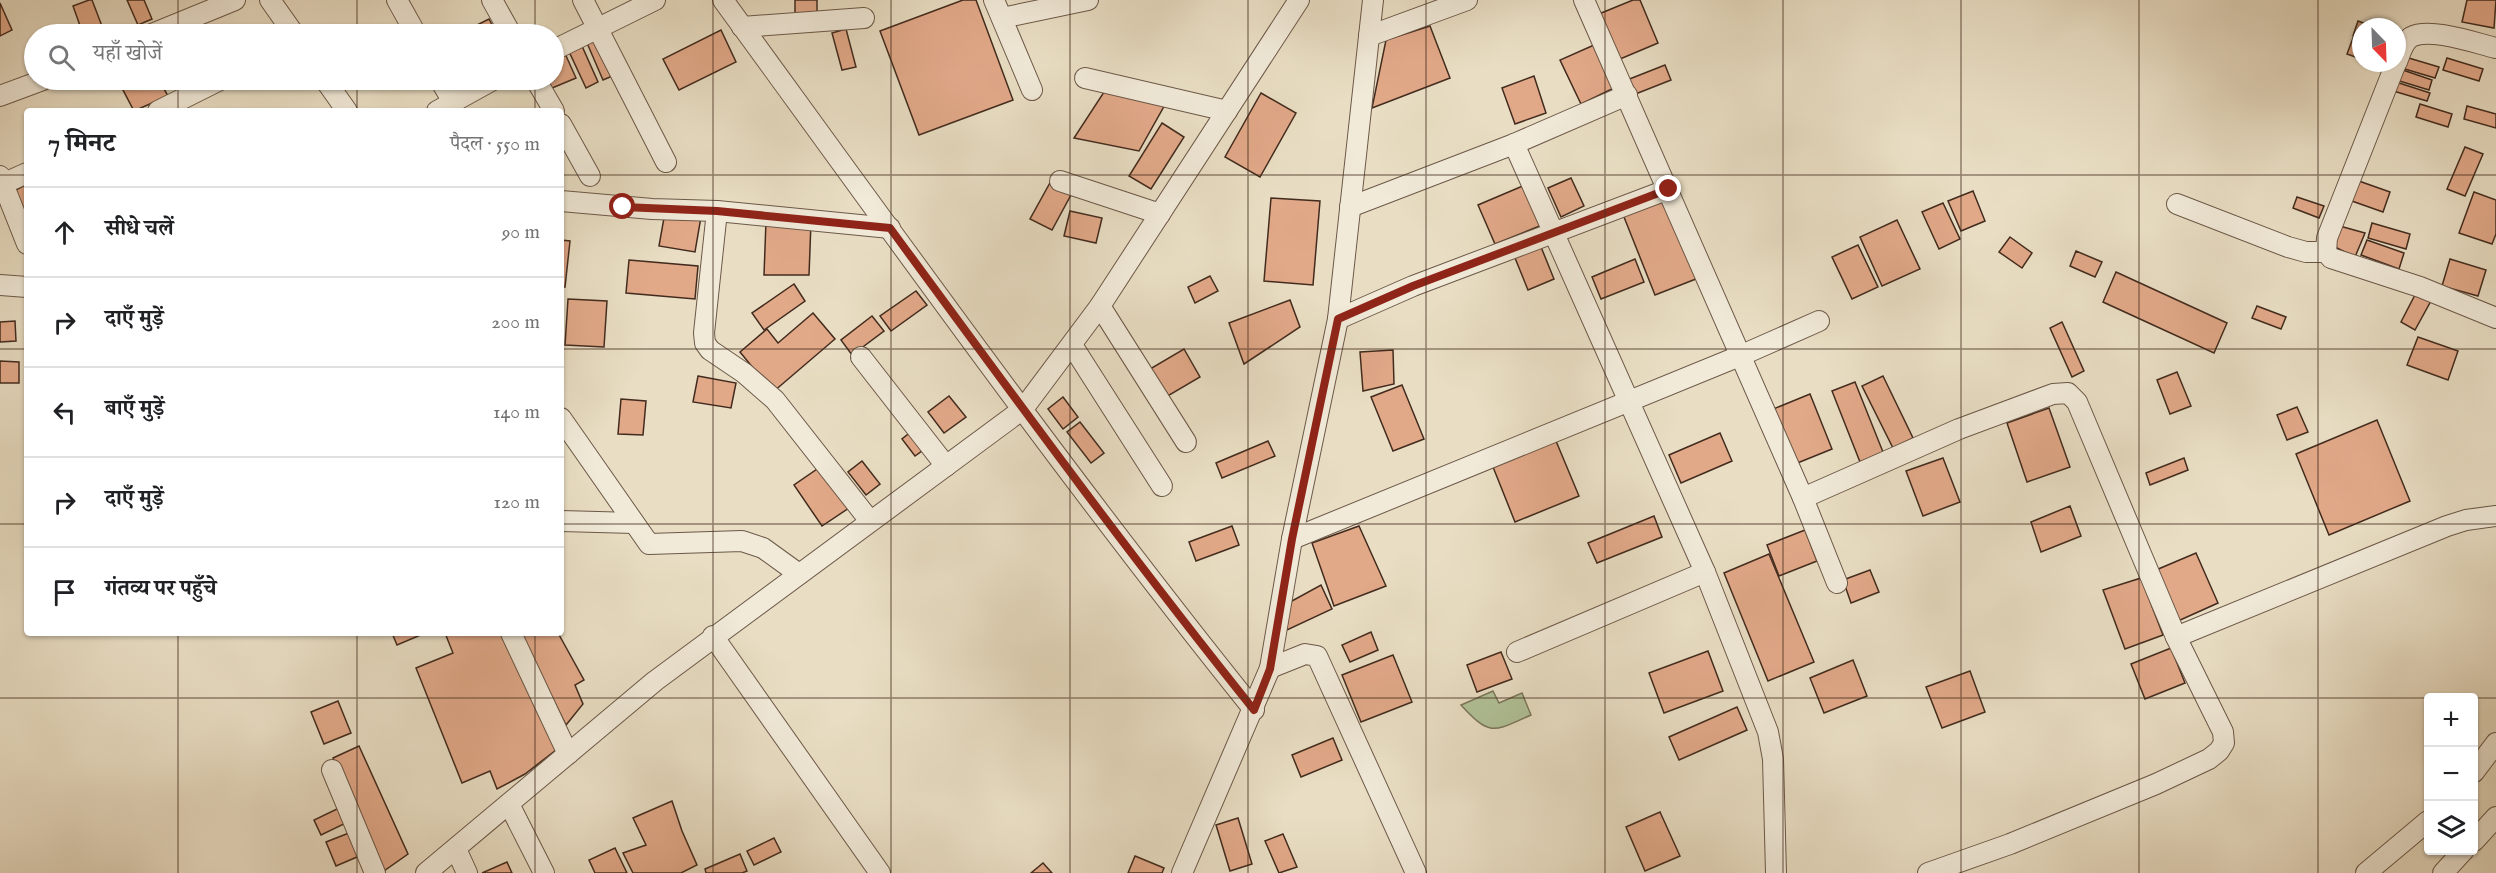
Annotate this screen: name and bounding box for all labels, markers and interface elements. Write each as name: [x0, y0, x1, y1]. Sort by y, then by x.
north arrow: [2352, 18, 2406, 72]
search box: [24, 24, 564, 90]
text: यहाँ खोजें: [93, 40, 162, 68]
icon: search: [45, 41, 78, 74]
text: 7 मिनट: [48, 127, 115, 160]
text: पैदल · 550 m: [450, 132, 540, 157]
route end: [1655, 175, 1681, 201]
route start: [609, 193, 635, 219]
text: सीधे चलें: [105, 215, 174, 243]
icon: ahead: [48, 216, 81, 249]
text: 90 m: [502, 220, 540, 245]
text: दाएँ मुड़ें: [105, 305, 164, 333]
icon: right: [48, 306, 81, 339]
text: 200 m: [491, 310, 540, 335]
text: बाएँ मुड़ें: [105, 395, 164, 423]
icon: left: [48, 396, 81, 429]
text: 140 m: [493, 400, 540, 425]
text: दाएँ मुड़ें: [105, 485, 164, 513]
icon: right: [48, 486, 81, 519]
text: 120 m: [494, 490, 540, 515]
text: गंतव्य पर पहुँचे: [105, 575, 216, 603]
icon: arrive: [48, 576, 81, 609]
map controls: [2424, 693, 2478, 855]
button: +: [2424, 693, 2478, 747]
button: −: [2424, 747, 2478, 801]
button: layers: [2424, 801, 2478, 855]

